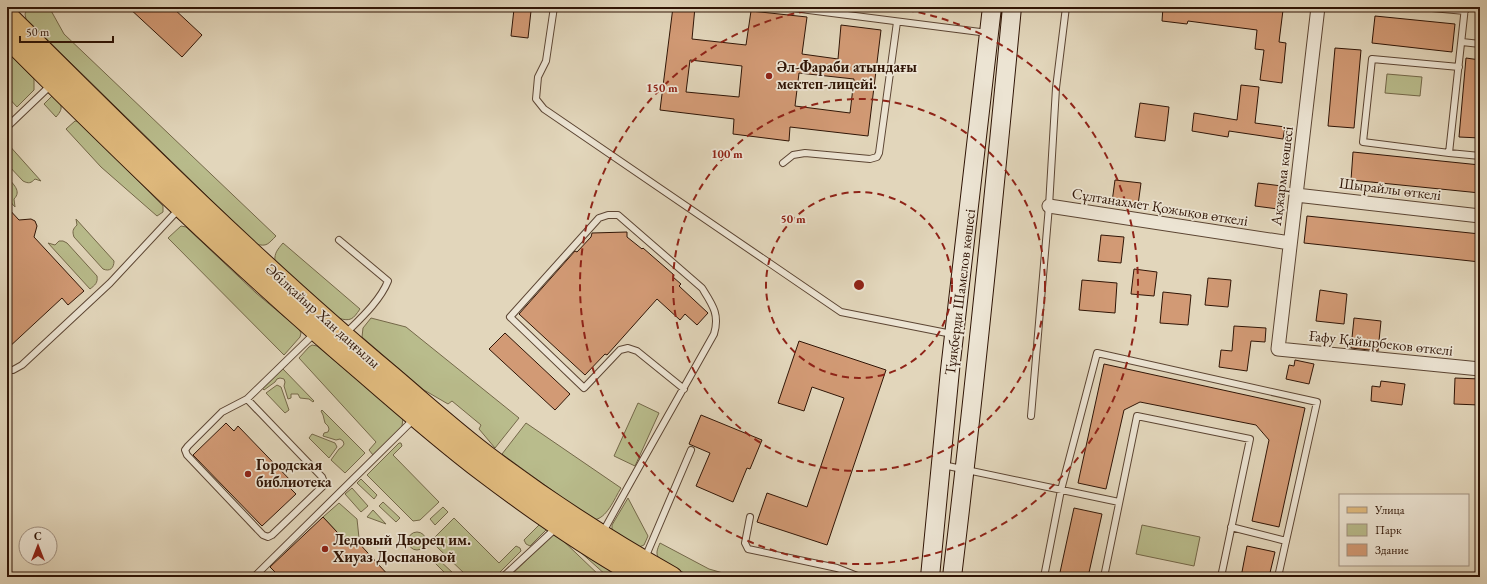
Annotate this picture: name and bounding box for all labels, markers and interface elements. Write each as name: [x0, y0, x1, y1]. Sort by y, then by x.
scale bar: [20, 18, 113, 44]
text: 50 m: [26, 24, 50, 40]
place label: Әл-Фараби атындағы мектеп-лицейі.: [777, 57, 917, 93]
marker: Әл-Фараби атындағы мектеп-лицейі.: [764, 71, 774, 81]
text: 150 m: [646, 80, 678, 96]
street label: Ақжарма көшесі: [1266, 125, 1297, 228]
text: 100 m: [711, 146, 743, 162]
street label: Шырайлы өткелі: [1338, 173, 1442, 204]
street label: Сұлтанахмет Қожықов өткелі: [1071, 183, 1250, 230]
street label: Тұяқберди Шамелов көшесі: [940, 207, 979, 376]
text: 50 m: [780, 211, 806, 227]
street label: Әбілқайыр Хан даңғылы: [262, 259, 385, 372]
centre of rings: [852, 278, 866, 292]
street label: Ғафу Қайырбеков өткелі: [1308, 325, 1454, 360]
place label: Городская библиотека: [256, 455, 332, 491]
marker: Городская библиотека: [243, 469, 253, 479]
legend: [1339, 494, 1469, 566]
text: Улица: [1374, 502, 1405, 518]
text: Парк: [1375, 522, 1402, 538]
north arrow: [18, 526, 58, 566]
text: С: [34, 529, 42, 543]
place label: Ледовый Дворец им. Хиуаз Доспановой: [332, 530, 471, 566]
text: Здание: [1375, 542, 1409, 558]
marker: Ледовый Дворец им. Хиуаз Доспановой: [320, 544, 330, 554]

